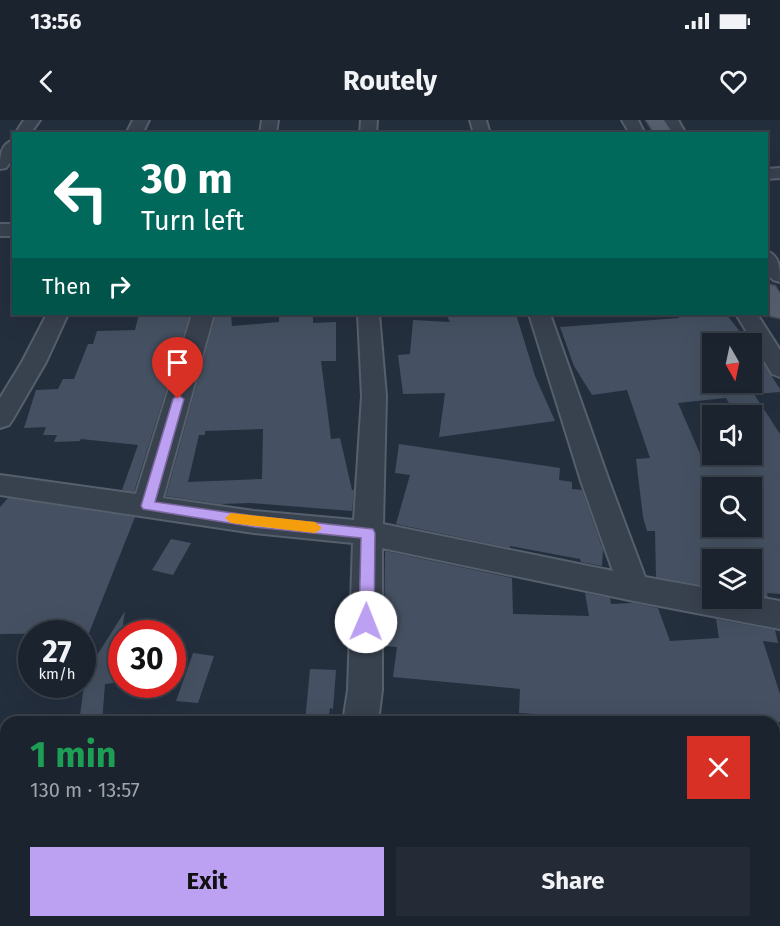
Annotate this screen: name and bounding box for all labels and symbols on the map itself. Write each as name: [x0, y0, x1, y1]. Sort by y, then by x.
north arrow: [702, 333, 762, 393]
pin: [152, 337, 203, 399]
position arrow: [334, 590, 398, 654]
speed limit sign: 30: [108, 620, 186, 698]

